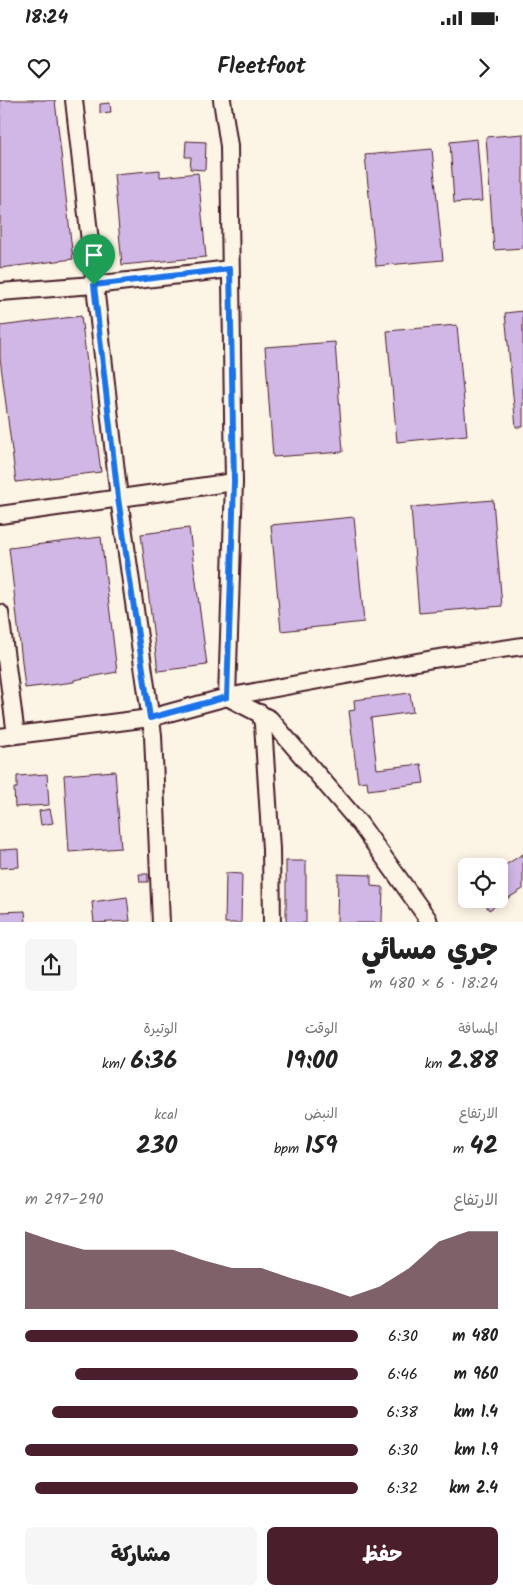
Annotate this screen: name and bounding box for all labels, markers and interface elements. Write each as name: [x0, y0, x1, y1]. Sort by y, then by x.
text: 18:24: [25, 3, 68, 33]
text: Fleetfoot: [217, 50, 306, 85]
icon: heart: [25, 54, 53, 82]
icon: forward: [470, 54, 498, 82]
pin: [73, 234, 115, 285]
icon: arrive: [80, 241, 108, 269]
map controls: [458, 858, 508, 908]
button: locate: [458, 858, 508, 908]
text: جري مسائي: [362, 929, 498, 974]
button: share: [25, 939, 77, 991]
text: 18:24 · 6 × 480 m: [369, 971, 498, 996]
text: الوتيرة: [144, 1018, 177, 1040]
text: الوقت: [305, 1018, 338, 1040]
text: المسافة: [458, 1018, 498, 1040]
text: 6:36: [130, 1041, 177, 1081]
text: 19:00: [286, 1041, 338, 1081]
text: 2.88: [448, 1041, 498, 1081]
text: /km: [102, 1053, 130, 1075]
text: km: [425, 1053, 448, 1075]
text: النبض: [304, 1103, 338, 1125]
text: الارتفاع: [459, 1103, 498, 1125]
text: kcal: [155, 1104, 177, 1126]
text: 230: [136, 1126, 177, 1166]
text: 159: [305, 1126, 338, 1166]
text: 42: [470, 1126, 498, 1166]
text: bpm: [274, 1138, 305, 1160]
text: m: [453, 1138, 470, 1160]
text: 290–297 m: [25, 1187, 104, 1212]
text: الارتفاع: [453, 1188, 498, 1213]
text: 6:30: [388, 1324, 418, 1349]
text: 480 m: [452, 1324, 498, 1349]
text: 6:46: [387, 1362, 418, 1387]
text: 960 m: [454, 1362, 498, 1387]
text: 6:38: [386, 1400, 418, 1425]
text: 1.4 km: [453, 1400, 498, 1425]
text: 6:30: [388, 1438, 418, 1463]
text: 1.9 km: [454, 1438, 498, 1463]
text: 6:32: [387, 1476, 418, 1501]
text: 2.4 km: [449, 1476, 498, 1501]
button: مشاركة: [25, 1527, 257, 1585]
button: حفظ: [267, 1527, 498, 1585]

